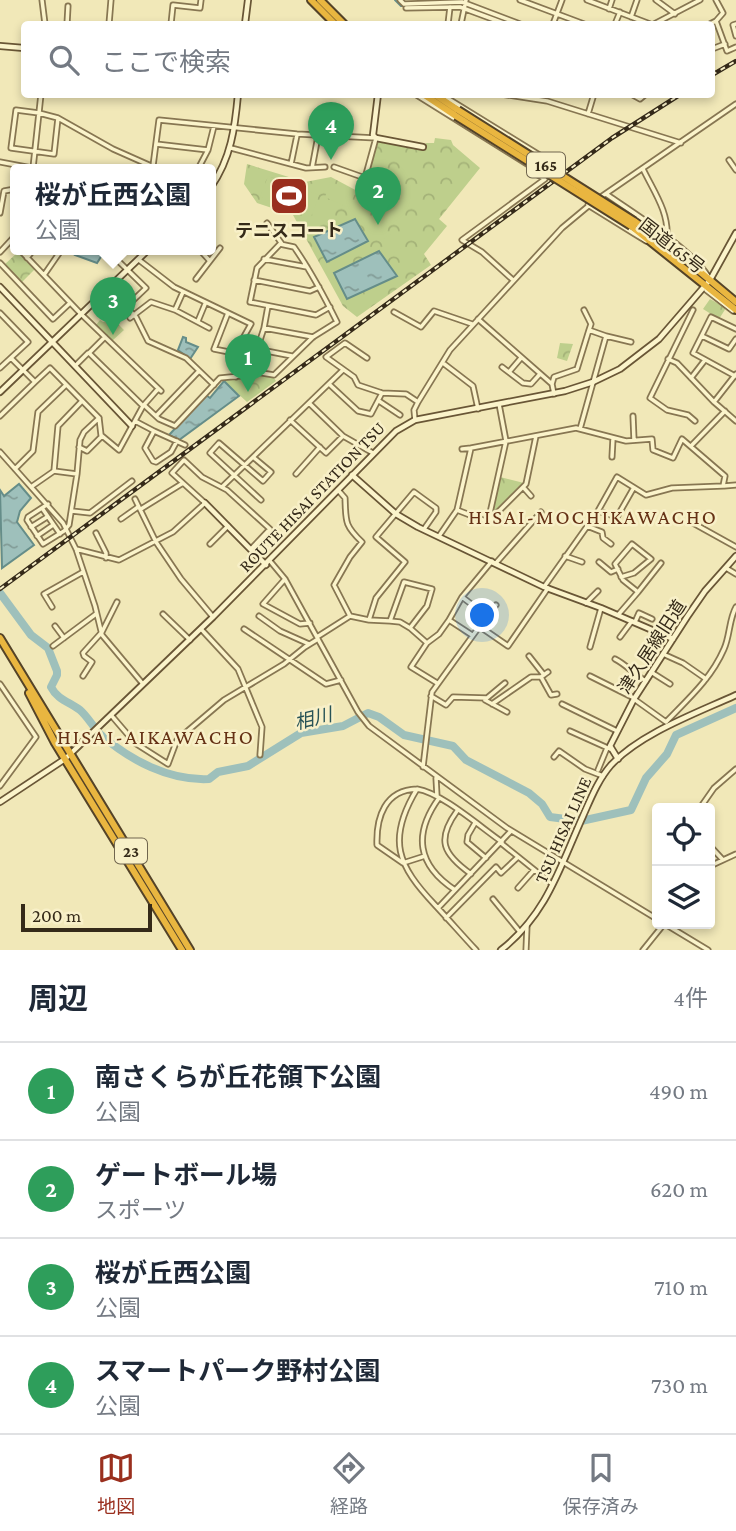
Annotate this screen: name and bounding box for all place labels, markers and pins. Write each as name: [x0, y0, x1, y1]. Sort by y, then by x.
pin: 4: [308, 102, 354, 160]
pin: 2: [355, 167, 401, 225]
sports icon: テニスコート: [268, 175, 310, 217]
place label: テニスコート: [235, 221, 343, 241]
pin: 3: [90, 277, 136, 335]
pin: 1: [225, 334, 271, 392]

